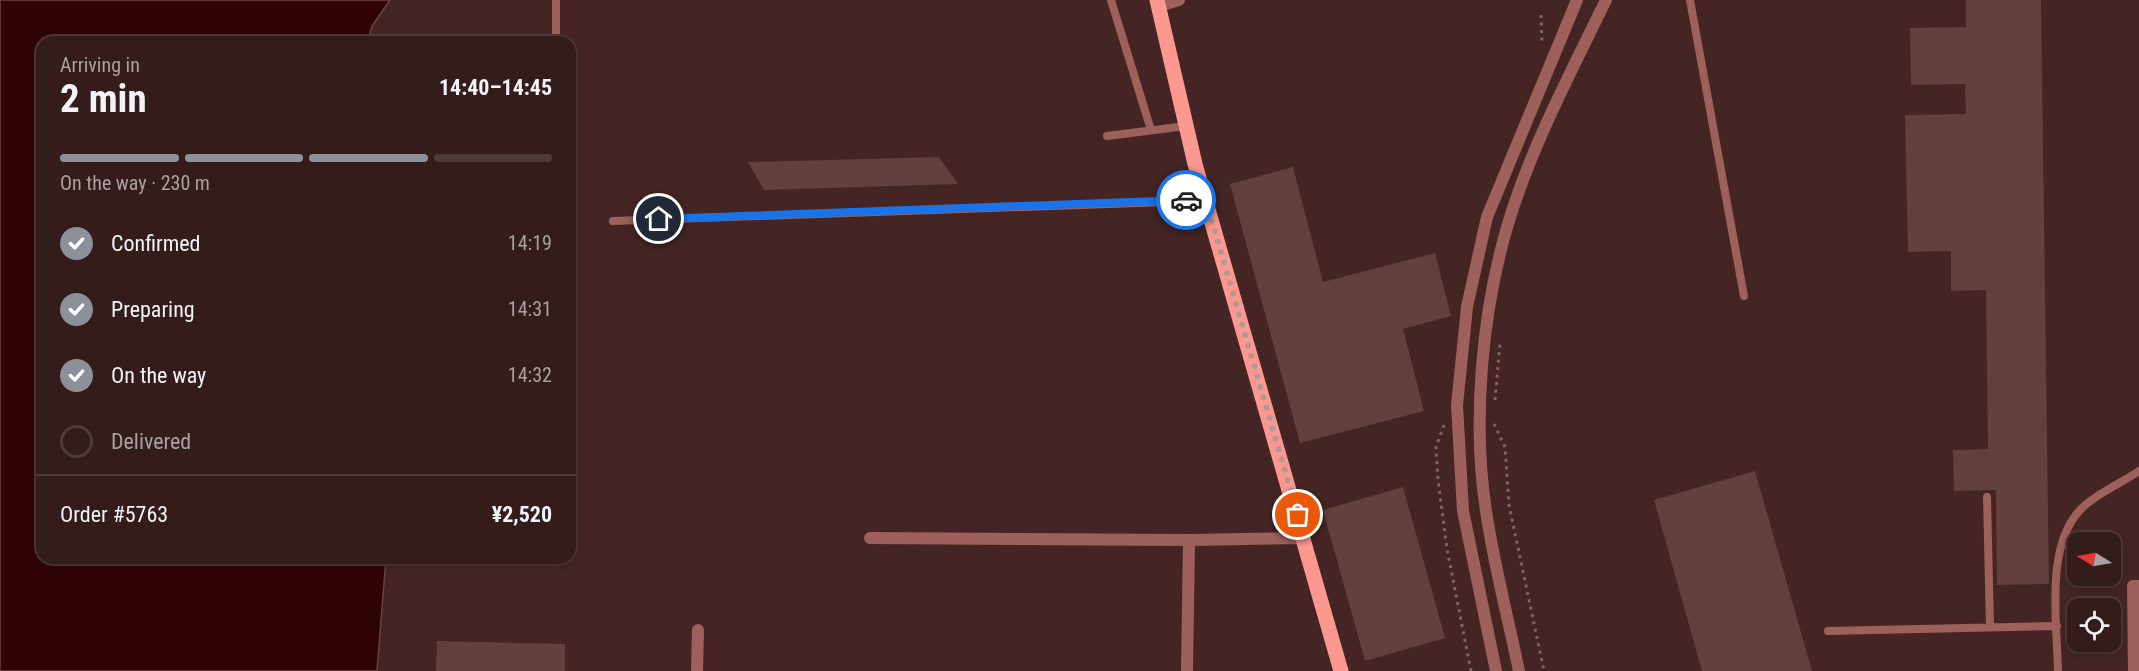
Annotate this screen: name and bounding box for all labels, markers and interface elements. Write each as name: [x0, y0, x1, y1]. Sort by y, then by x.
text: Arriving in: [60, 53, 140, 77]
text: 14:40–14:45: [439, 75, 552, 100]
text: 2 min: [60, 76, 147, 122]
courier: [1156, 170, 1216, 230]
text: On the way · 230 m: [60, 171, 210, 195]
icon: car: [1170, 184, 1203, 217]
pin: [633, 193, 684, 244]
icon: home: [642, 202, 675, 235]
icon: check: [60, 227, 93, 260]
text: Confirmed: [111, 231, 200, 256]
text: 14:19: [508, 231, 552, 255]
icon: check: [60, 293, 93, 326]
text: Preparing: [111, 297, 195, 322]
text: 14:31: [508, 297, 552, 321]
icon: check: [60, 359, 93, 392]
text: On the way: [111, 363, 206, 388]
text: 14:32: [508, 363, 552, 387]
text: Delivered: [111, 429, 191, 454]
pin: [1272, 489, 1323, 540]
icon: bag: [1281, 498, 1314, 531]
text: Order #5763: [60, 502, 168, 527]
text: ¥2,520: [492, 502, 552, 527]
north arrow: [2067, 532, 2121, 586]
map controls: [2067, 532, 2121, 652]
button: locate: [2067, 598, 2121, 652]

